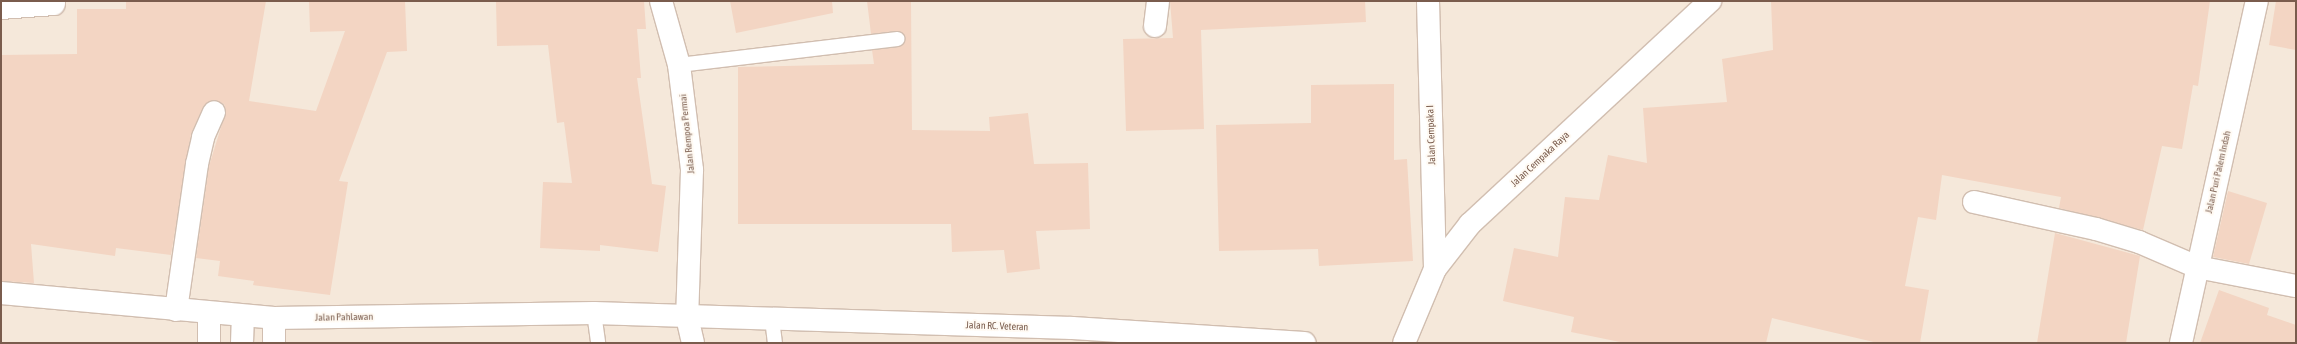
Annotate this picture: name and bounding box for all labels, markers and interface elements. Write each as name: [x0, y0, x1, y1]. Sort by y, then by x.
street label: Jalan Rempoa Permai: [677, 94, 697, 174]
street label: Jalan Cempaka I: [1424, 105, 1438, 165]
street label: Jalan Cempaka Raya: [1508, 129, 1572, 189]
street label: Jalan Puri Palem Indah: [2203, 130, 2233, 214]
street label: Jalan Pahlawan: [315, 310, 373, 324]
street label: Jalan RC. Veteran: [965, 319, 1029, 333]

